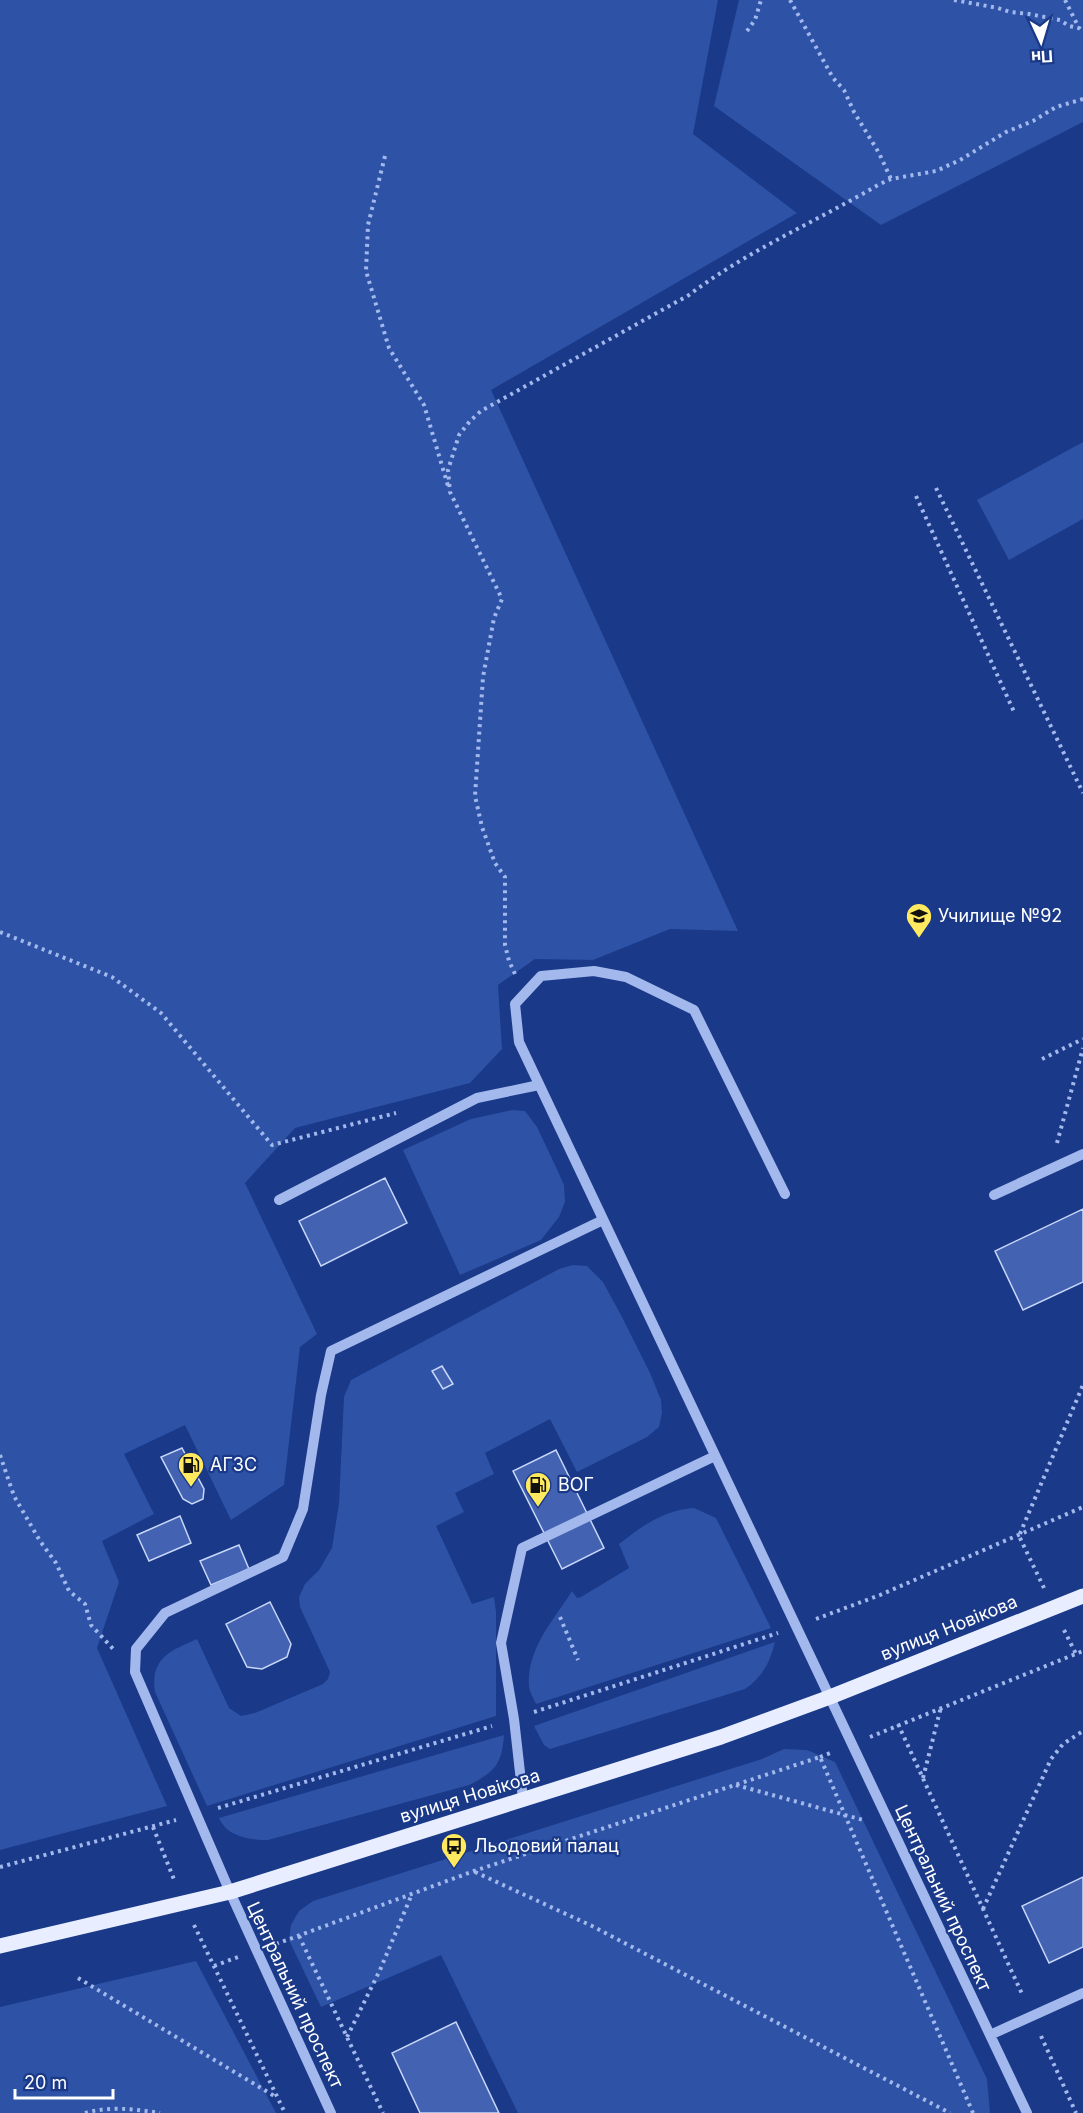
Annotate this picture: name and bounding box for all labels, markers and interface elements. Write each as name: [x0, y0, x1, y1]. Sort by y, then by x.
north arrow: [1011, 12, 1071, 72]
text: Пн: [1030, 46, 1054, 68]
school or university icon: Училище №92: [904, 901, 934, 939]
place label: Училище №92: [938, 905, 1062, 926]
fuel station icon: АГЗС: [176, 1450, 206, 1488]
place label: АГЗС: [210, 1454, 257, 1475]
fuel station icon: ВОГ: [523, 1470, 553, 1508]
place label: ВОГ: [558, 1474, 594, 1495]
street label: вулиця Новікова: [877, 1591, 1020, 1665]
street label: вулиця Новікова: [397, 1764, 542, 1827]
street label: Центральний проспект: [891, 1801, 996, 1995]
bus stop icon: Льодовий палац: [439, 1831, 469, 1869]
place label: Льодовий палац: [474, 1835, 619, 1856]
street label: Центральний проспект: [243, 1898, 348, 2092]
scale bar: [15, 2062, 112, 2100]
text: 20 m: [24, 2072, 67, 2093]

